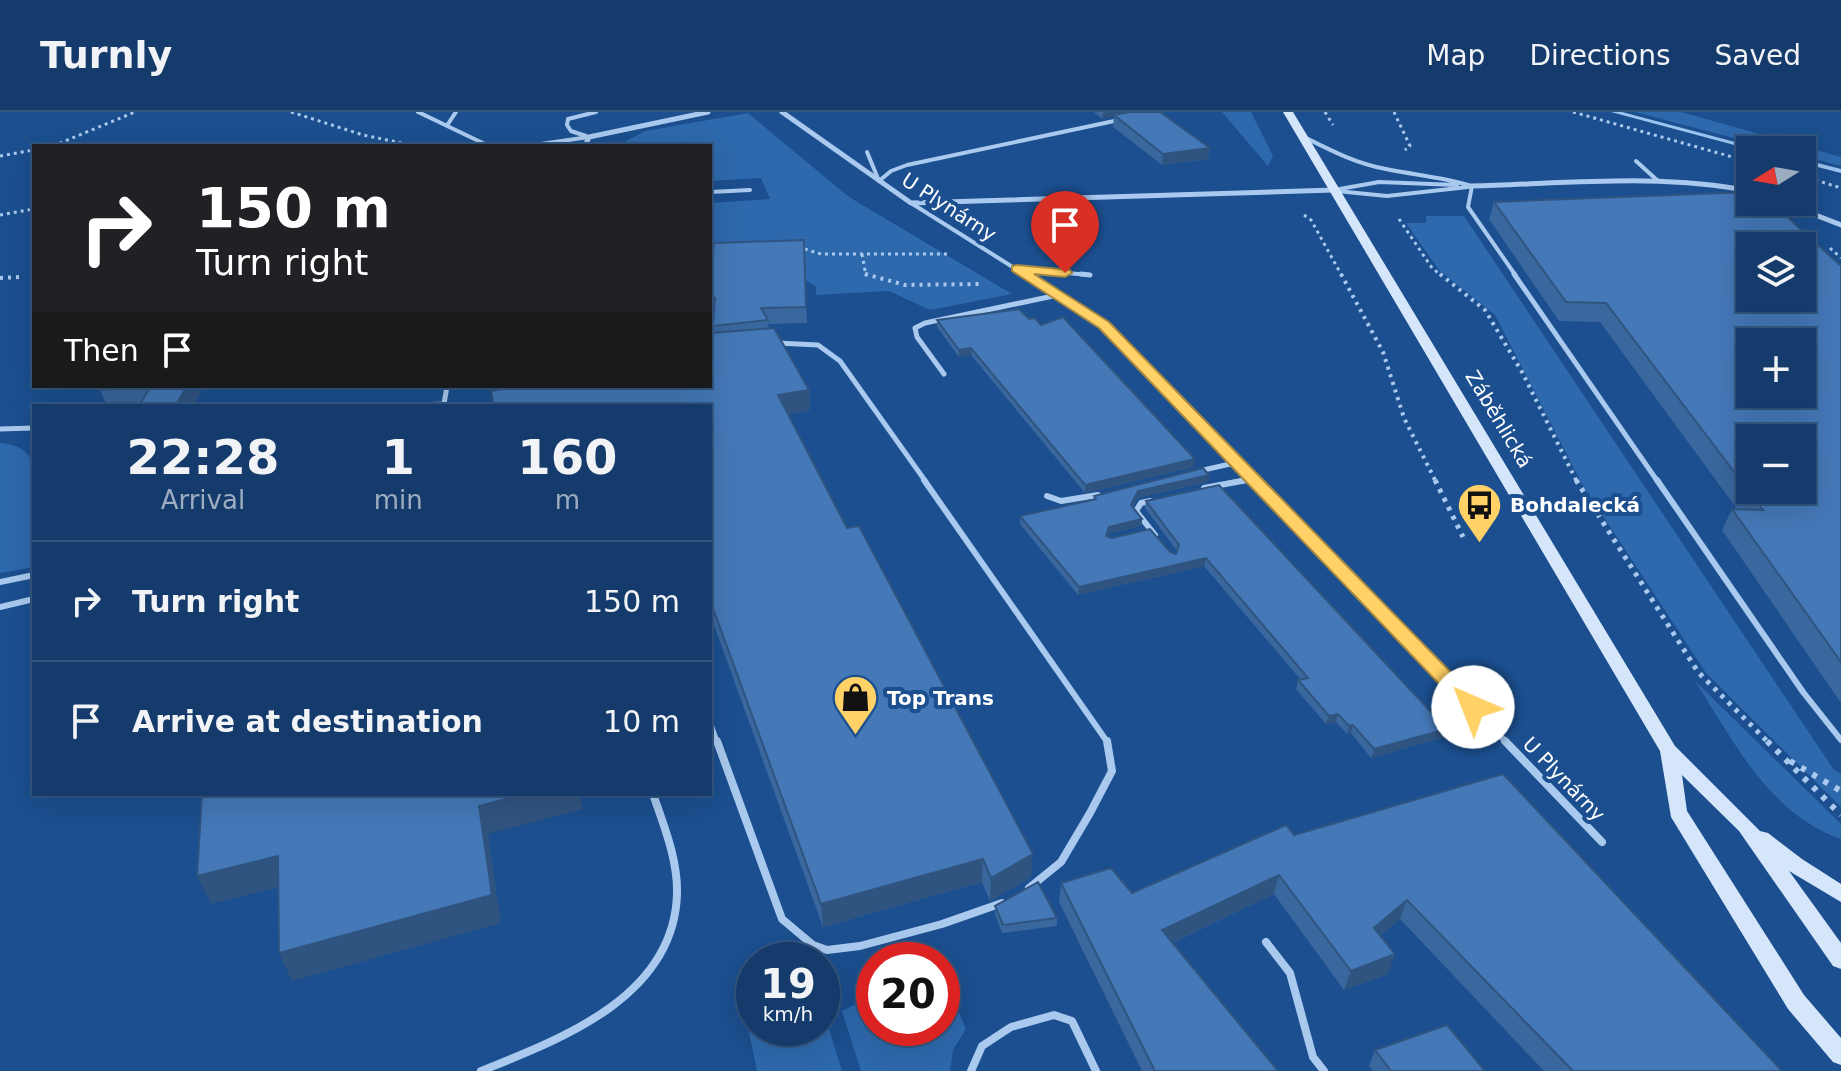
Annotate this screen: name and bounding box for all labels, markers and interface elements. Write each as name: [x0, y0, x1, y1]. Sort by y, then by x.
text: Turnly: [40, 33, 172, 77]
text: Map: [1426, 39, 1485, 72]
text: Directions: [1529, 39, 1670, 72]
text: Saved: [1714, 39, 1801, 72]
north arrow: [1736, 136, 1816, 216]
map controls: [1736, 136, 1816, 504]
street label: U Plynárny: [897, 168, 1001, 246]
text: 150 m: [196, 175, 391, 240]
icon: right: [64, 176, 168, 280]
pin: [1031, 191, 1099, 273]
icon: arrive: [1043, 203, 1087, 247]
button: layers: [1736, 232, 1816, 312]
text: Turn right: [196, 242, 368, 283]
icon: arrive: [155, 328, 199, 372]
button: +: [1736, 328, 1816, 408]
text: Then: [64, 333, 139, 368]
street label: Záběhlická: [1461, 366, 1537, 472]
button: −: [1736, 424, 1816, 504]
text: 22:28: [126, 429, 279, 485]
text: 1: [382, 429, 415, 485]
text: 160: [517, 429, 617, 485]
bus stop icon: Bohdalecká: [1455, 481, 1503, 544]
text: Arrival: [161, 485, 245, 515]
text: min: [374, 485, 423, 515]
text: m: [555, 485, 580, 515]
place label: Bohdalecká: [1510, 493, 1640, 517]
icon: right: [64, 579, 108, 623]
text: Turn right: [132, 584, 299, 619]
text: 150 m: [584, 584, 680, 619]
position arrow: [1431, 665, 1515, 749]
shop icon: Top Trans: [832, 674, 880, 737]
place label: Top Trans: [887, 686, 994, 710]
icon: arrive: [64, 699, 108, 743]
text: Arrive at destination: [132, 704, 483, 739]
text: 10 m: [603, 704, 680, 739]
street label: U Plynárny: [1518, 732, 1610, 826]
speed limit sign: 20: [856, 942, 960, 1046]
text: 19: [760, 961, 816, 1007]
text: km/h: [763, 1002, 813, 1026]

